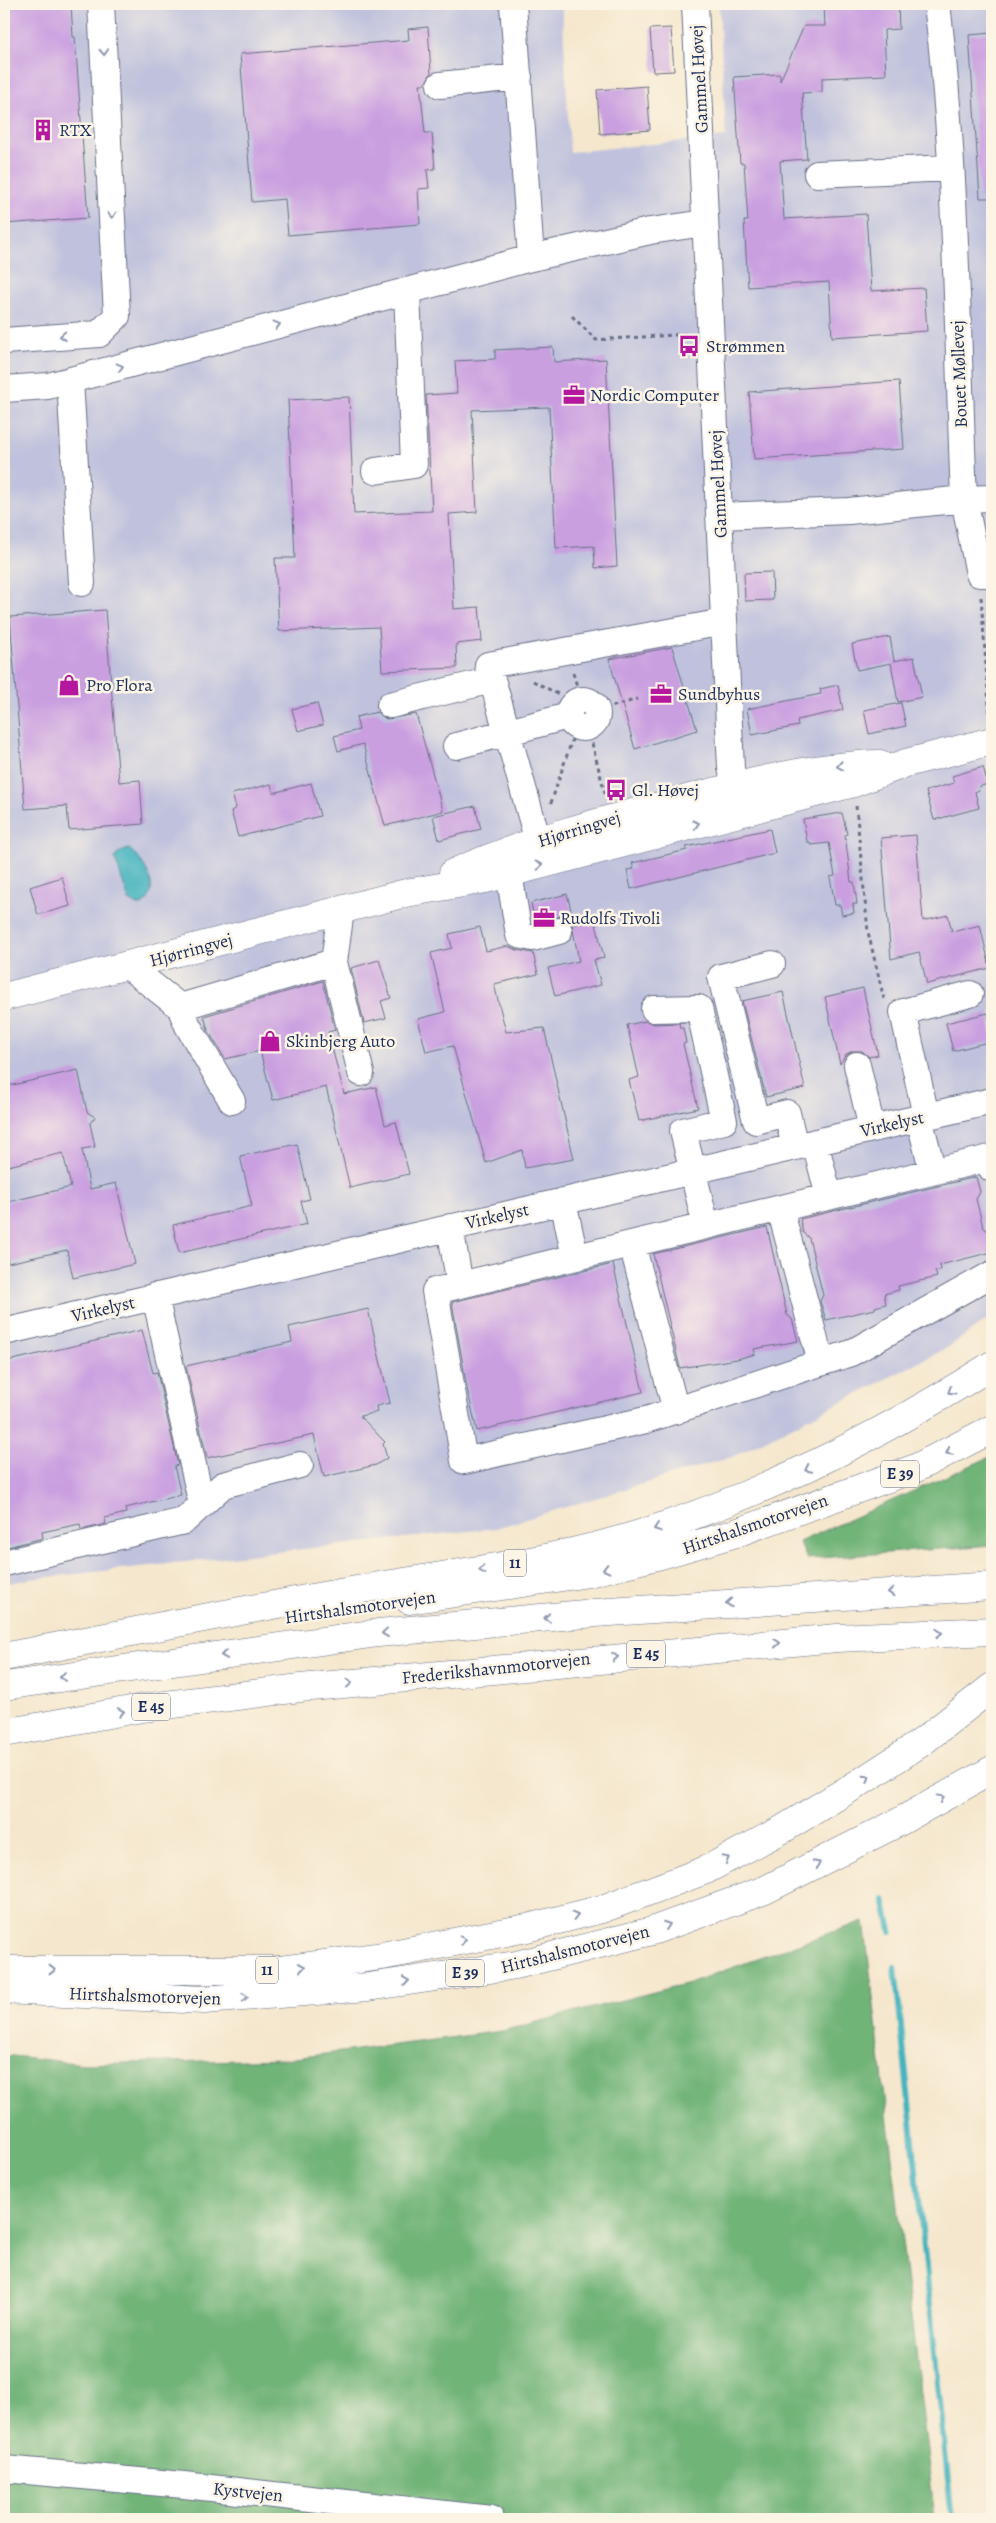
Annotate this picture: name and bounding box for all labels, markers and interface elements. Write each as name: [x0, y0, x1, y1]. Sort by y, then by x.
street label: Gammel Høvej: [684, 24, 714, 134]
one-way arrow: [98, 49, 109, 57]
building icon: RTX: [30, 117, 56, 143]
place label: RTX: [59, 118, 92, 142]
one-way arrow: [107, 211, 118, 219]
one-way arrow: [273, 320, 282, 331]
street label: Bouet Møllevej: [945, 320, 973, 428]
one-way arrow: [59, 331, 67, 342]
bus stop icon: Strømmen: [676, 333, 702, 359]
place label: Strømmen: [706, 334, 785, 358]
one-way arrow: [115, 362, 123, 372]
office icon: Nordic Computer: [561, 382, 587, 408]
place label: Nordic Computer: [590, 383, 719, 407]
street label: Gammel Høvej: [703, 429, 733, 539]
shop icon: Pro Flora: [56, 672, 82, 698]
place label: Pro Flora: [86, 673, 153, 697]
office icon: Sundbyhus: [648, 681, 674, 707]
place label: Sundbyhus: [678, 682, 760, 706]
one-way arrow: [836, 761, 845, 771]
bus stop icon: Gl. Høvej: [603, 777, 629, 803]
place label: Gl. Høvej: [632, 778, 699, 802]
street label: Hjørringvej: [535, 805, 623, 853]
one-way arrow: [692, 819, 701, 830]
one-way arrow: [535, 860, 544, 871]
office icon: Rudolfs Tivoli: [531, 905, 557, 931]
place label: Rudolfs Tivoli: [560, 906, 660, 930]
street label: Hjørringvej: [147, 927, 235, 973]
shop icon: Skinbjerg Auto: [257, 1028, 283, 1054]
place label: Skinbjerg Auto: [286, 1029, 395, 1053]
street label: Virkelyst: [857, 1105, 926, 1143]
street label: Virkelyst: [462, 1197, 531, 1235]
street label: Virkelyst: [68, 1290, 137, 1328]
one-way arrow: [947, 1385, 956, 1395]
one-way arrow: [945, 1446, 954, 1456]
road number: E 39: [881, 1460, 919, 1488]
one-way arrow: [804, 1463, 813, 1473]
street label: Hirtshalsmotorvejen: [679, 1488, 831, 1560]
one-way arrow: [654, 1523, 662, 1533]
road number: 11: [504, 1550, 526, 1576]
one-way arrow: [602, 1563, 611, 1574]
one-way arrow: [478, 1564, 487, 1574]
street label: Hirtshalsmotorvejen: [283, 1584, 437, 1629]
one-way arrow: [887, 1587, 895, 1598]
one-way arrow: [725, 1597, 733, 1608]
one-way arrow: [542, 1612, 550, 1623]
one-way arrow: [380, 1627, 388, 1638]
one-way arrow: [935, 1628, 943, 1639]
one-way arrow: [773, 1638, 781, 1649]
road number: E 45: [627, 1640, 665, 1668]
street label: Frederikshavnmotorvejen: [401, 1646, 591, 1690]
one-way arrow: [219, 1649, 227, 1660]
one-way arrow: [611, 1652, 619, 1663]
one-way arrow: [59, 1672, 67, 1682]
one-way arrow: [345, 1678, 353, 1689]
road number: E 45: [132, 1694, 170, 1720]
one-way arrow: [116, 1707, 125, 1718]
one-way arrow: [862, 1775, 871, 1784]
one-way arrow: [936, 1794, 945, 1804]
one-way arrow: [721, 1855, 730, 1865]
one-way arrow: [812, 1860, 821, 1870]
one-way arrow: [570, 1911, 579, 1922]
street label: Hirtshalsmotorvejen: [498, 1919, 652, 1979]
one-way arrow: [663, 1921, 671, 1931]
one-way arrow: [458, 1936, 467, 1946]
road number: 11: [256, 1956, 278, 1984]
road number: E 39: [446, 1960, 484, 1986]
one-way arrow: [298, 1962, 307, 1972]
one-way arrow: [49, 1965, 57, 1975]
one-way arrow: [403, 1976, 411, 1987]
street label: Hirtshalsmotorvejen: [68, 1981, 222, 2011]
one-way arrow: [241, 1992, 249, 2003]
street label: Kystvejen: [212, 2476, 284, 2508]

